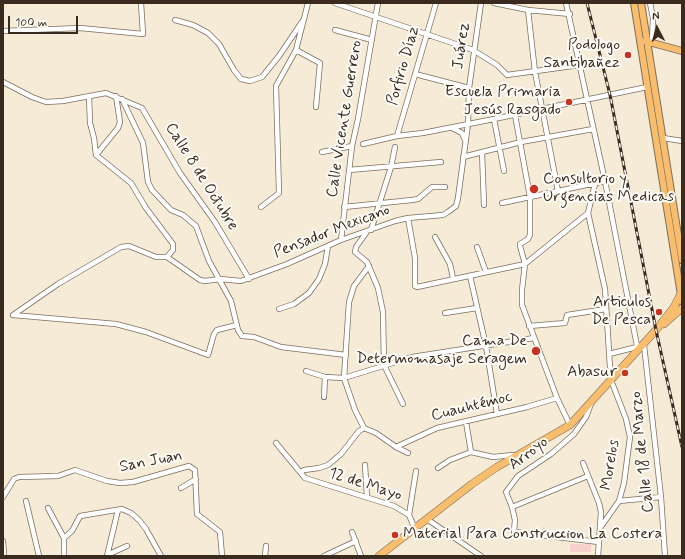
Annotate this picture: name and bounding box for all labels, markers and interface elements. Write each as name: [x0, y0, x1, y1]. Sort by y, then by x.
scale bar: [10, 8, 80, 34]
north arrow: [637, 8, 677, 48]
text: N: [651, 9, 660, 23]
text: 100 m: [15, 15, 47, 31]
street label: Juárez: [449, 21, 475, 71]
street label: Porfirio Díaz: [384, 24, 424, 108]
place label: Podologo Santibañez: [544, 36, 620, 74]
street label: Calle Vicente Guerrero: [323, 39, 367, 199]
marker: Podologo Santibañez: [623, 50, 633, 60]
place label: Escuela Primaria Jesús Rasgado: [445, 83, 561, 121]
marker: Escuela Primaria Jesús Rasgado: [564, 97, 574, 107]
street label: Calle 8 de Octubre: [160, 120, 242, 234]
place label: Consultorio y Urgencias Medicas: [543, 170, 674, 208]
marker: Consultorio y Urgencias Medicas: [528, 183, 540, 195]
street label: Pensador Mexicano: [271, 201, 393, 263]
place label: Articulos De Pesca: [591, 293, 651, 331]
marker: Articulos De Pesca: [654, 307, 664, 317]
place label: Cama De Determomasaje Seragem: [356, 332, 527, 370]
marker: Cama De Determomasaje Seragem: [530, 345, 542, 357]
place label: Abasur: [567, 363, 617, 383]
marker: Abasur: [620, 368, 630, 378]
street label: Cuauhtémoc: [429, 388, 515, 426]
street label: Calle 18 de Marzo: [627, 390, 659, 514]
street label: Arroyo: [505, 433, 553, 475]
street label: Morelos: [598, 438, 624, 492]
street label: San Juan: [118, 447, 184, 477]
street label: 12 de Mayo: [326, 464, 404, 506]
place label: Material Para Construccion La Costera: [403, 525, 662, 545]
marker: Material Para Construccion La Costera: [390, 530, 400, 540]

